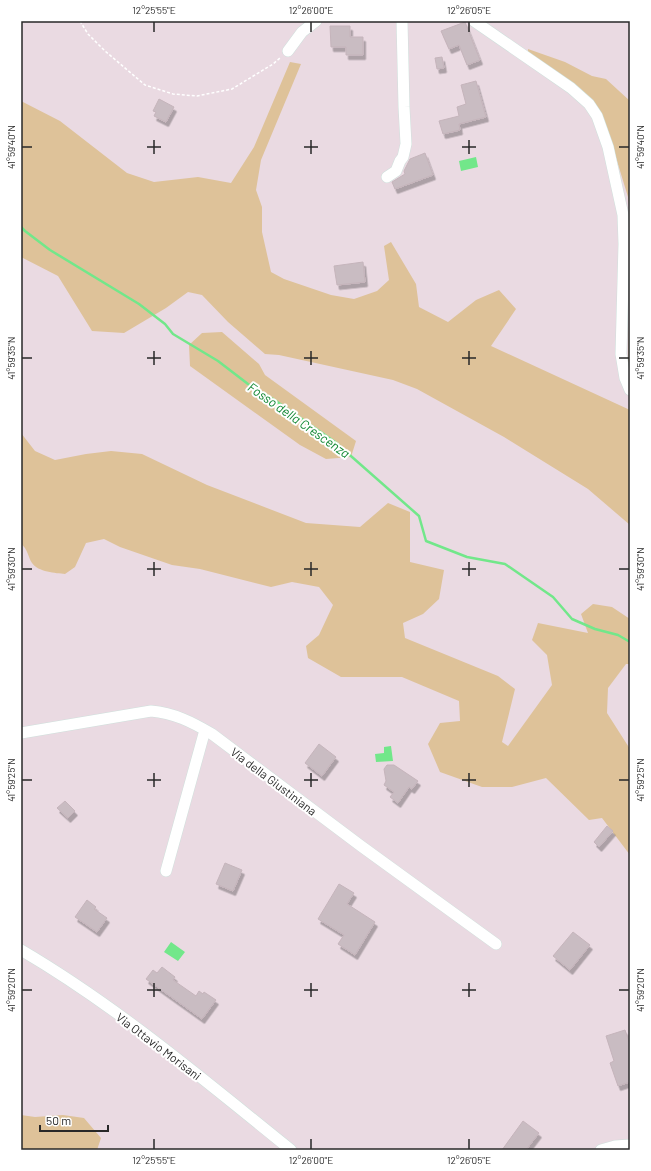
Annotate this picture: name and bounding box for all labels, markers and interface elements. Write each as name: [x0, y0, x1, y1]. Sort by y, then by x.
text: 12°25'55"E: [132, 4, 176, 16]
text: 12°26'00"E: [289, 4, 333, 16]
text: 12°26'05"E: [447, 4, 491, 16]
text: 41°59'40"N: [5, 125, 17, 169]
text: 41°59'40"N: [634, 125, 646, 169]
text: 41°59'35"N: [5, 336, 17, 380]
text: 41°59'35"N: [634, 336, 646, 380]
water label: Fosso della Crescenza: [245, 379, 353, 461]
text: 41°59'30"N: [5, 547, 17, 591]
text: 41°59'30"N: [634, 547, 646, 591]
street label: Via della Giustiniana: [228, 744, 320, 818]
text: 41°59'25"N: [5, 758, 17, 802]
text: 41°59'25"N: [634, 758, 646, 802]
text: 41°59'20"N: [5, 968, 17, 1012]
text: 41°59'20"N: [634, 968, 646, 1012]
street label: Via Ottavio Morisani: [114, 1010, 204, 1082]
scale bar: [40, 1107, 108, 1133]
text: 50 m: [46, 1113, 71, 1127]
text: 12°25'55"E: [132, 1154, 176, 1166]
text: 12°26'00"E: [289, 1154, 333, 1166]
text: 12°26'05"E: [447, 1154, 491, 1166]

